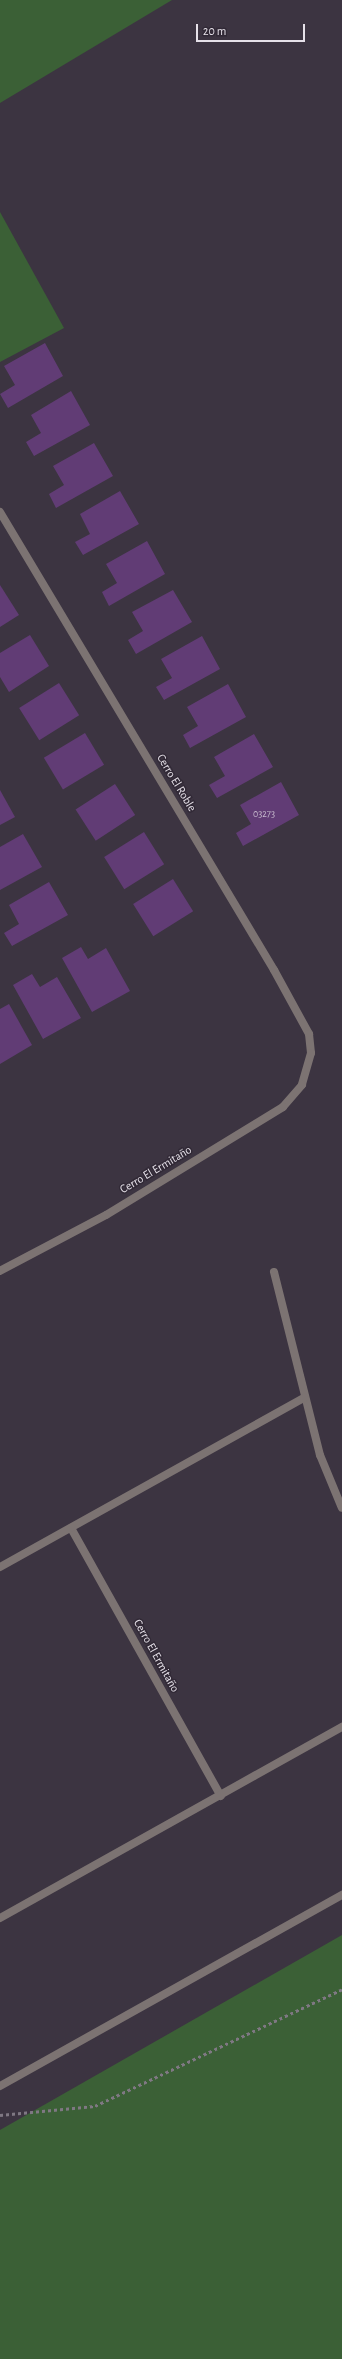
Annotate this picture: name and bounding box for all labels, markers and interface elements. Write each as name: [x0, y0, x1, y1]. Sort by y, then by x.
scale bar: [198, 16, 307, 42]
text: 20 m: [203, 25, 226, 37]
street label: Cerro El Roble: [153, 752, 199, 814]
house number: 03273: [253, 809, 275, 821]
street label: Cerro El Ermitaño: [117, 1143, 195, 1197]
street label: Cerro El Ermitaño: [130, 1617, 182, 1695]

